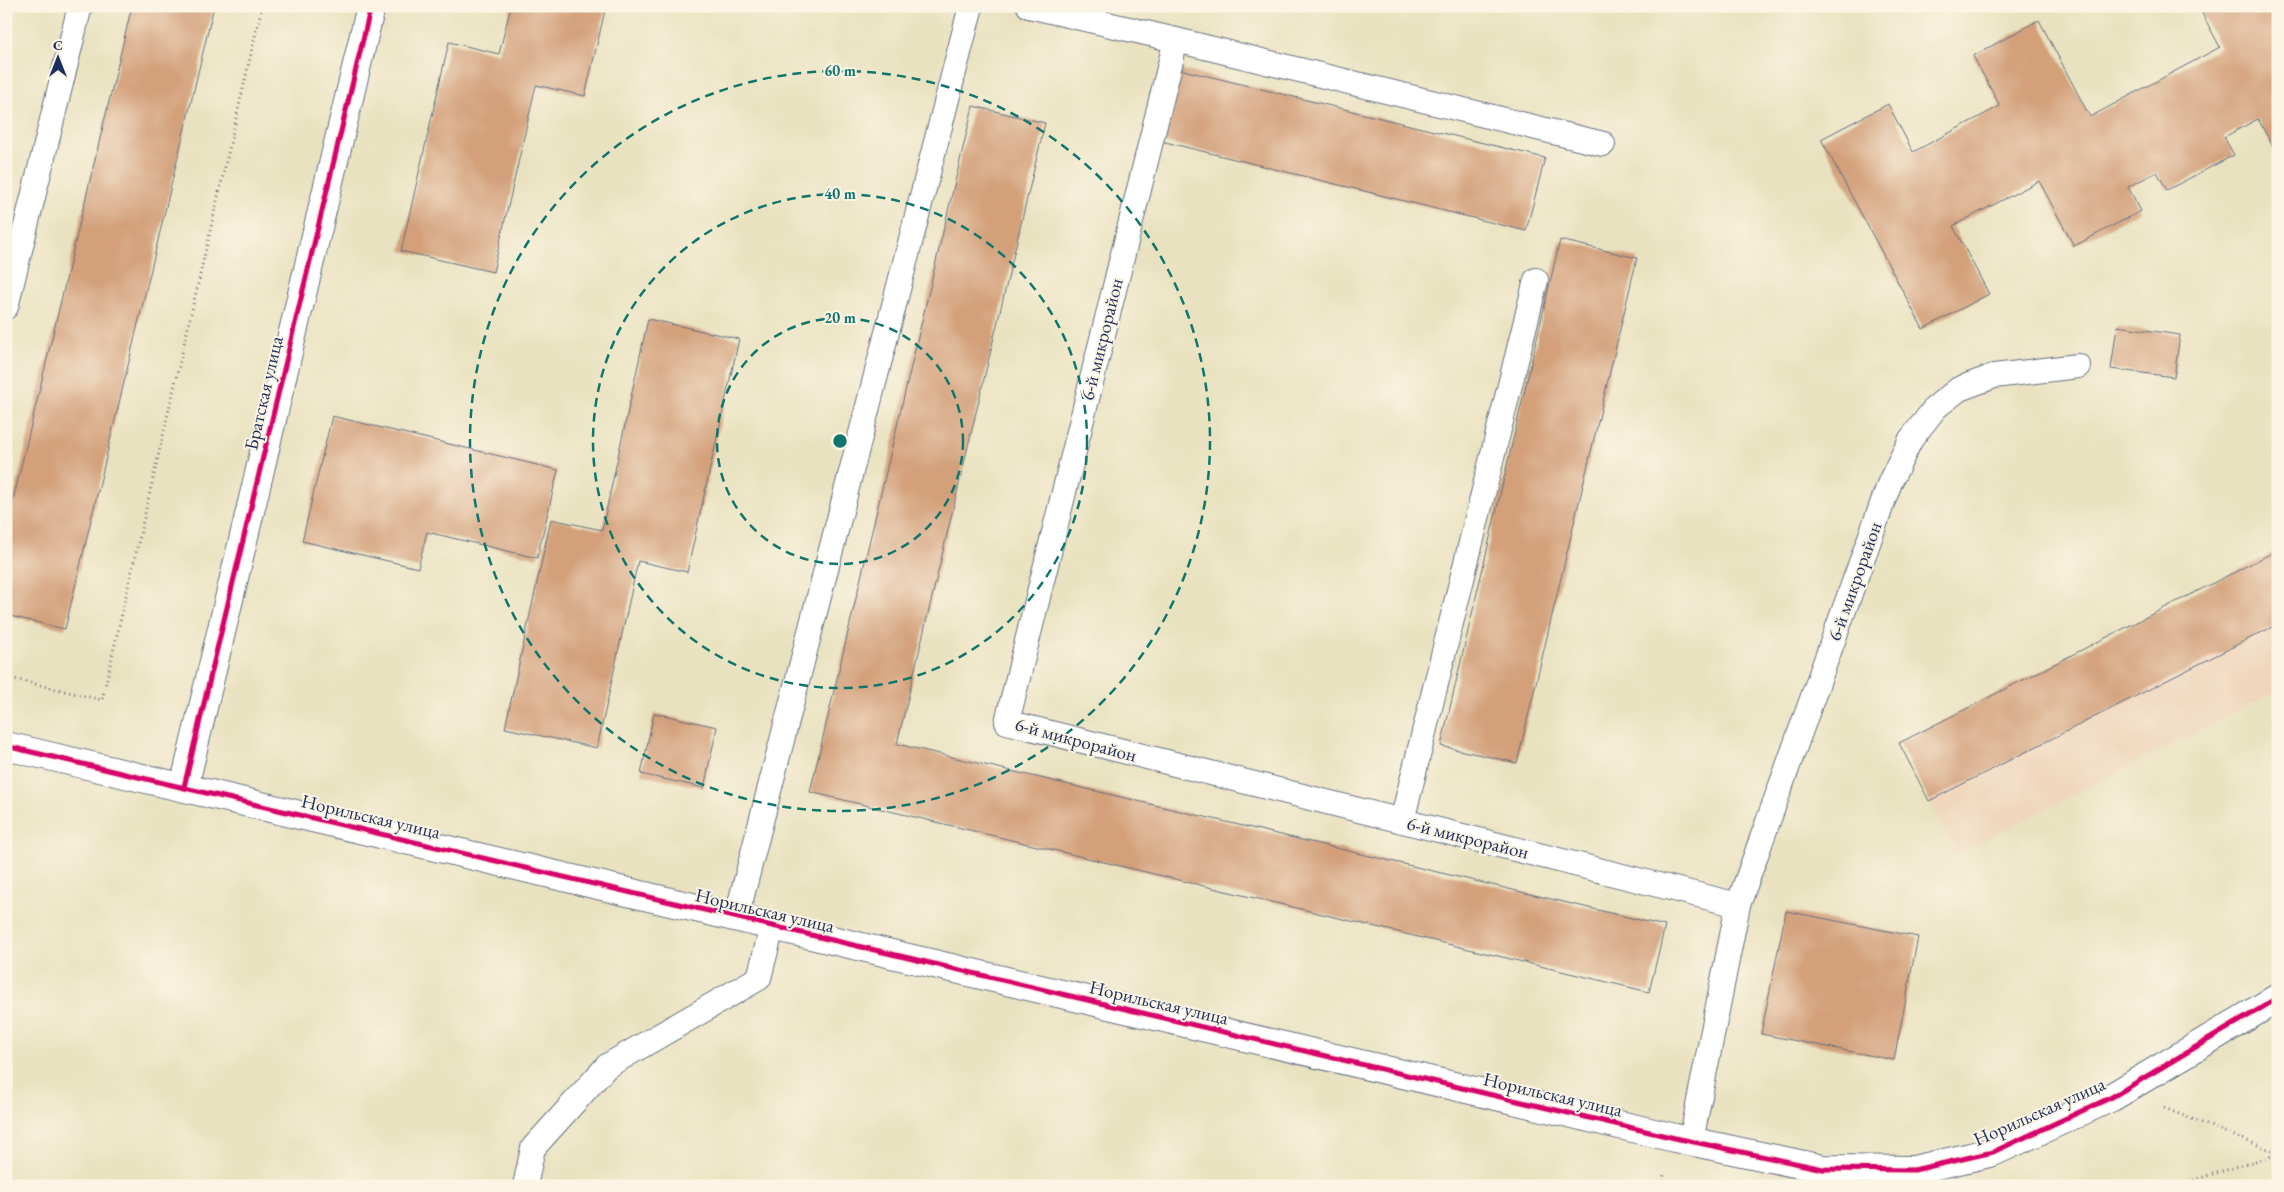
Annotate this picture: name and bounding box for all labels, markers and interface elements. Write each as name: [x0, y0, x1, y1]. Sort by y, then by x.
north arrow: [32, 32, 82, 82]
text: С: [53, 36, 63, 54]
text: 60 m: [824, 61, 856, 80]
text: 40 m: [824, 184, 856, 203]
street label: 6-й микрорайон: [1074, 275, 1129, 403]
text: 20 m: [824, 308, 856, 327]
street label: Братская улица: [238, 333, 289, 453]
centre of rings: [831, 432, 849, 450]
street label: 6-й микрорайон: [1821, 518, 1888, 644]
street label: 6-й микрорайон: [1012, 711, 1139, 768]
street label: Норильская улица: [299, 788, 443, 845]
street label: 6-й микрорайон: [1404, 810, 1532, 865]
street label: Норильская улица: [693, 882, 837, 939]
street label: Норильская улица: [1087, 974, 1231, 1031]
street label: Норильская улица: [1481, 1066, 1625, 1123]
street label: Норильская улица: [1969, 1071, 2110, 1152]

